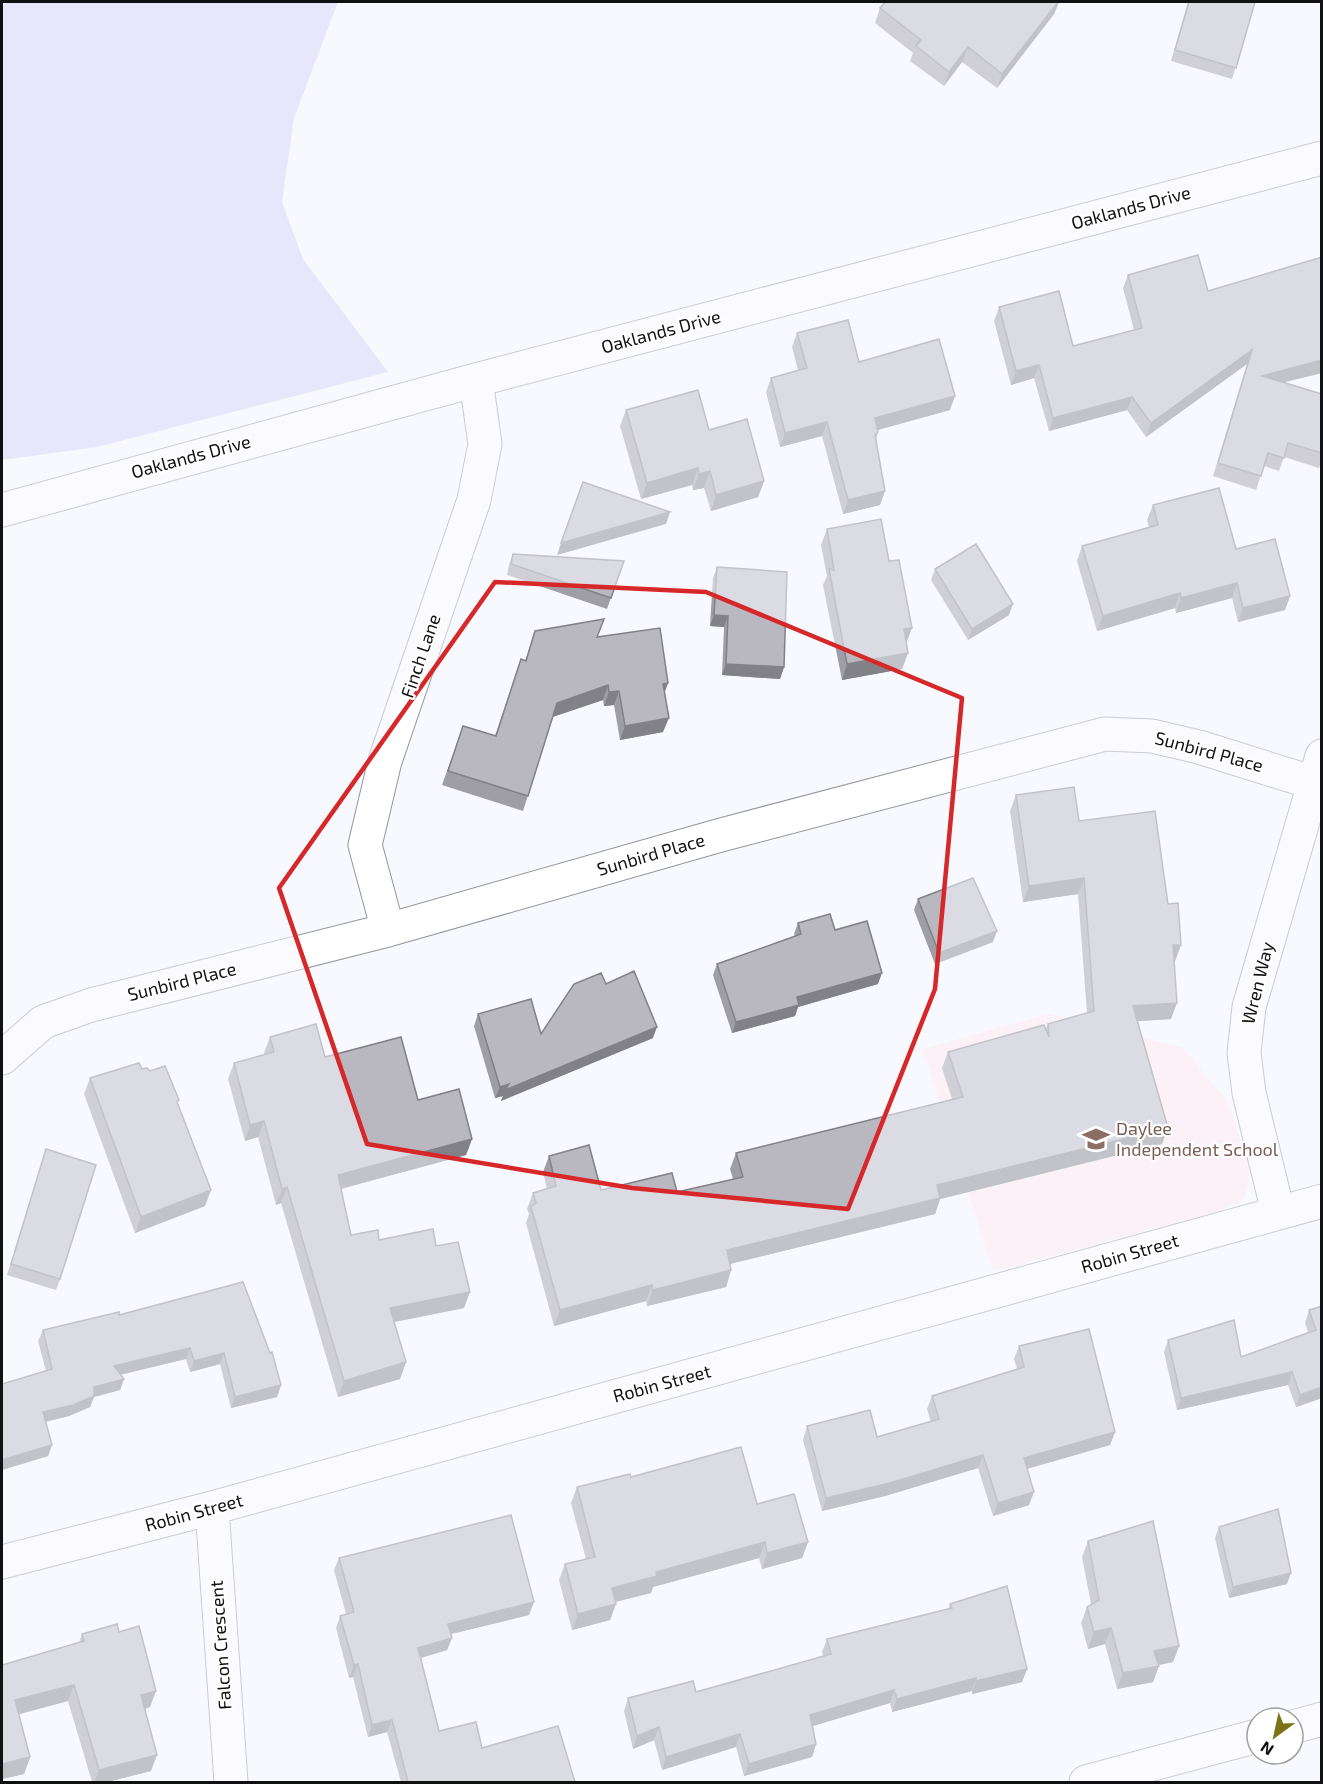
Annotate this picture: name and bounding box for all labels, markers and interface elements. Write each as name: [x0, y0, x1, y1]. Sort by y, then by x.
street label: Oaklands Drive: [1069, 180, 1193, 234]
street label: Oaklands Drive: [599, 304, 723, 358]
street label: Oaklands Drive: [129, 429, 253, 483]
street label: Finch Lane: [395, 611, 445, 700]
street label: Sunbird Place: [1153, 726, 1266, 776]
street label: Sunbird Place: [594, 828, 707, 880]
street label: Wren Way: [1236, 939, 1278, 1026]
street label: Sunbird Place: [125, 957, 238, 1005]
place label: Daylee Independent School: [1116, 1117, 1279, 1160]
school or university icon: Daylee Independent School: [1081, 1124, 1111, 1154]
street label: Robin Street: [1078, 1229, 1181, 1277]
street label: Robin Street: [610, 1359, 713, 1407]
street label: Robin Street: [142, 1488, 245, 1536]
street label: Falcon Crescent: [205, 1580, 235, 1710]
north arrow: [1245, 1706, 1305, 1766]
text: N: [1257, 1738, 1277, 1760]

